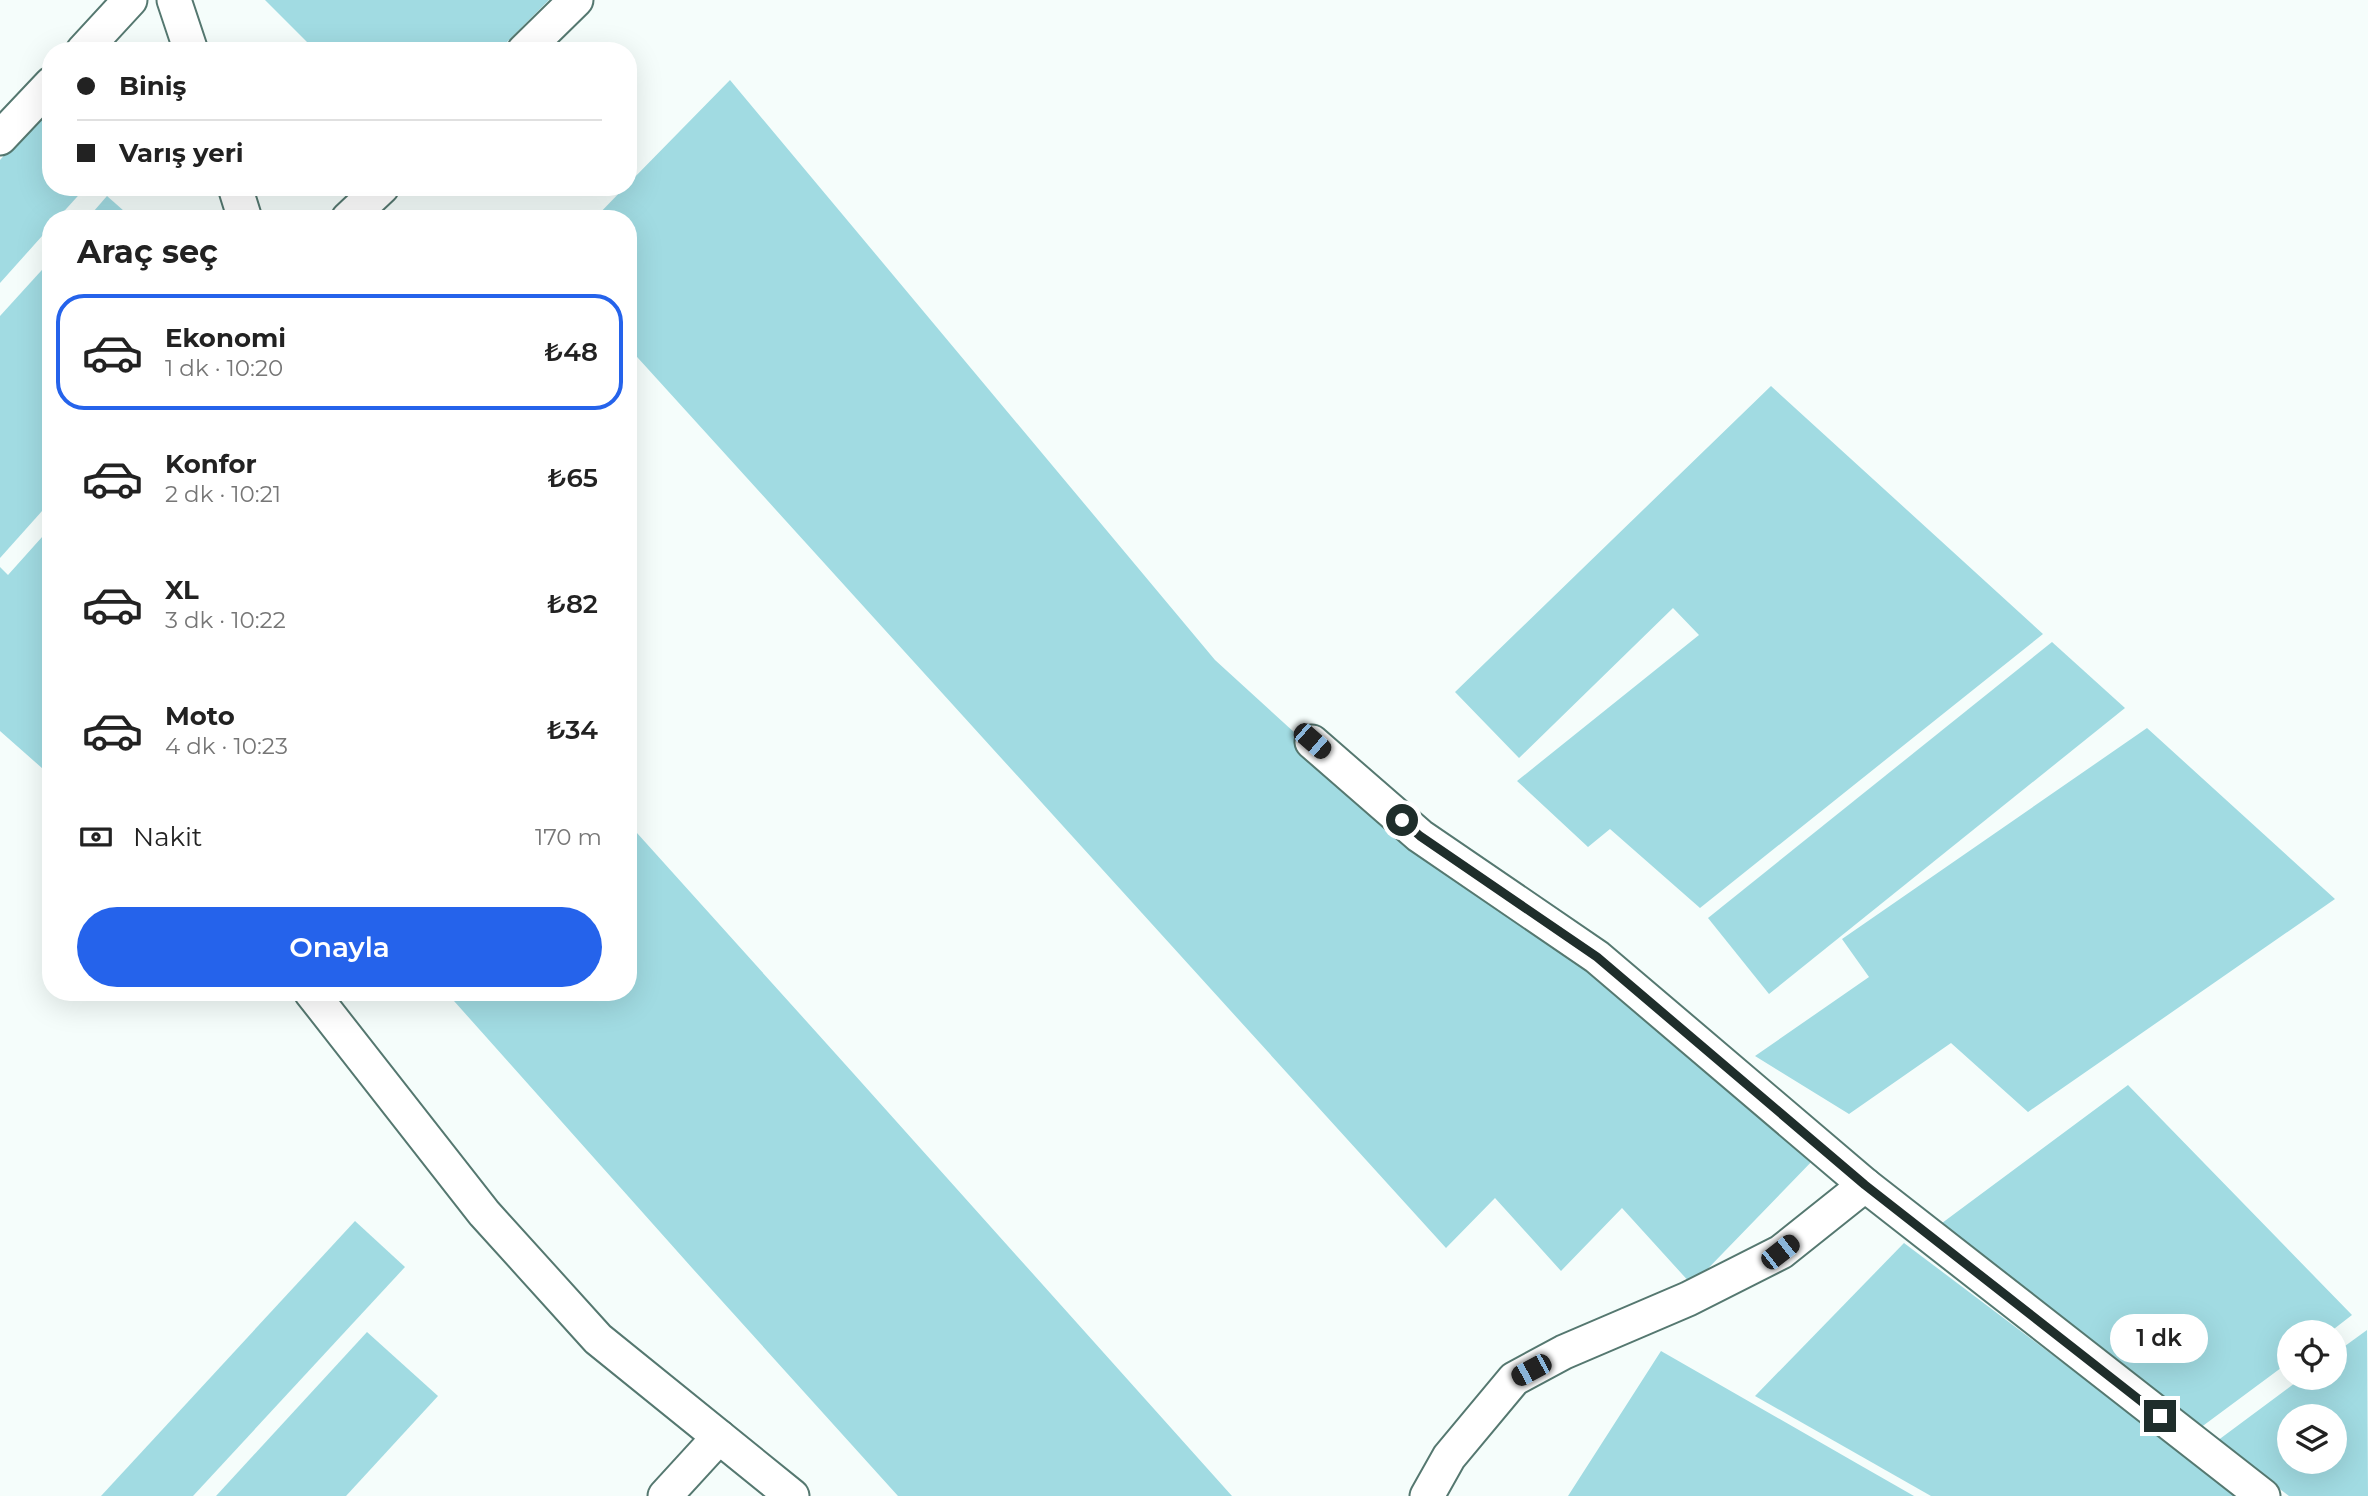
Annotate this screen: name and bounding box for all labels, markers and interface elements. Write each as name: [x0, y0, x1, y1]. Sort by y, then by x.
text: Biniş: [119, 70, 186, 102]
text: Varış yeri: [119, 137, 244, 169]
text: Araç seç: [77, 232, 218, 271]
icon: car: [81, 321, 144, 384]
text: Ekonomi: [165, 322, 286, 354]
text: ₺48: [544, 336, 598, 368]
text: 1 dk · 10:20: [165, 354, 283, 382]
icon: car: [81, 447, 144, 510]
text: Konfor: [165, 448, 257, 480]
text: ₺65: [548, 462, 598, 494]
text: 2 dk · 10:21: [165, 480, 281, 508]
icon: car: [81, 573, 144, 636]
text: XL: [165, 574, 199, 606]
text: ₺82: [547, 588, 598, 620]
text: 3 dk · 10:22: [165, 606, 286, 634]
icon: car: [81, 699, 144, 762]
text: Moto: [165, 700, 235, 732]
text: ₺34: [547, 714, 598, 746]
car: [1290, 719, 1335, 763]
text: 4 dk · 10:23: [165, 732, 288, 760]
route start: [1386, 804, 1418, 836]
icon: cash: [77, 818, 115, 856]
text: Nakit: [133, 821, 202, 853]
text: 170 m: [535, 823, 602, 851]
button: Onayla: [77, 907, 602, 987]
car: [1757, 1231, 1804, 1273]
callout: 1 dk: [2111, 1314, 2209, 1364]
map controls: [2277, 1320, 2347, 1474]
button: locate: [2277, 1320, 2347, 1390]
text: 1 dk: [2136, 1324, 2182, 1352]
car: [1508, 1351, 1555, 1389]
route end: [2144, 1400, 2176, 1432]
button: layers: [2277, 1404, 2347, 1474]

